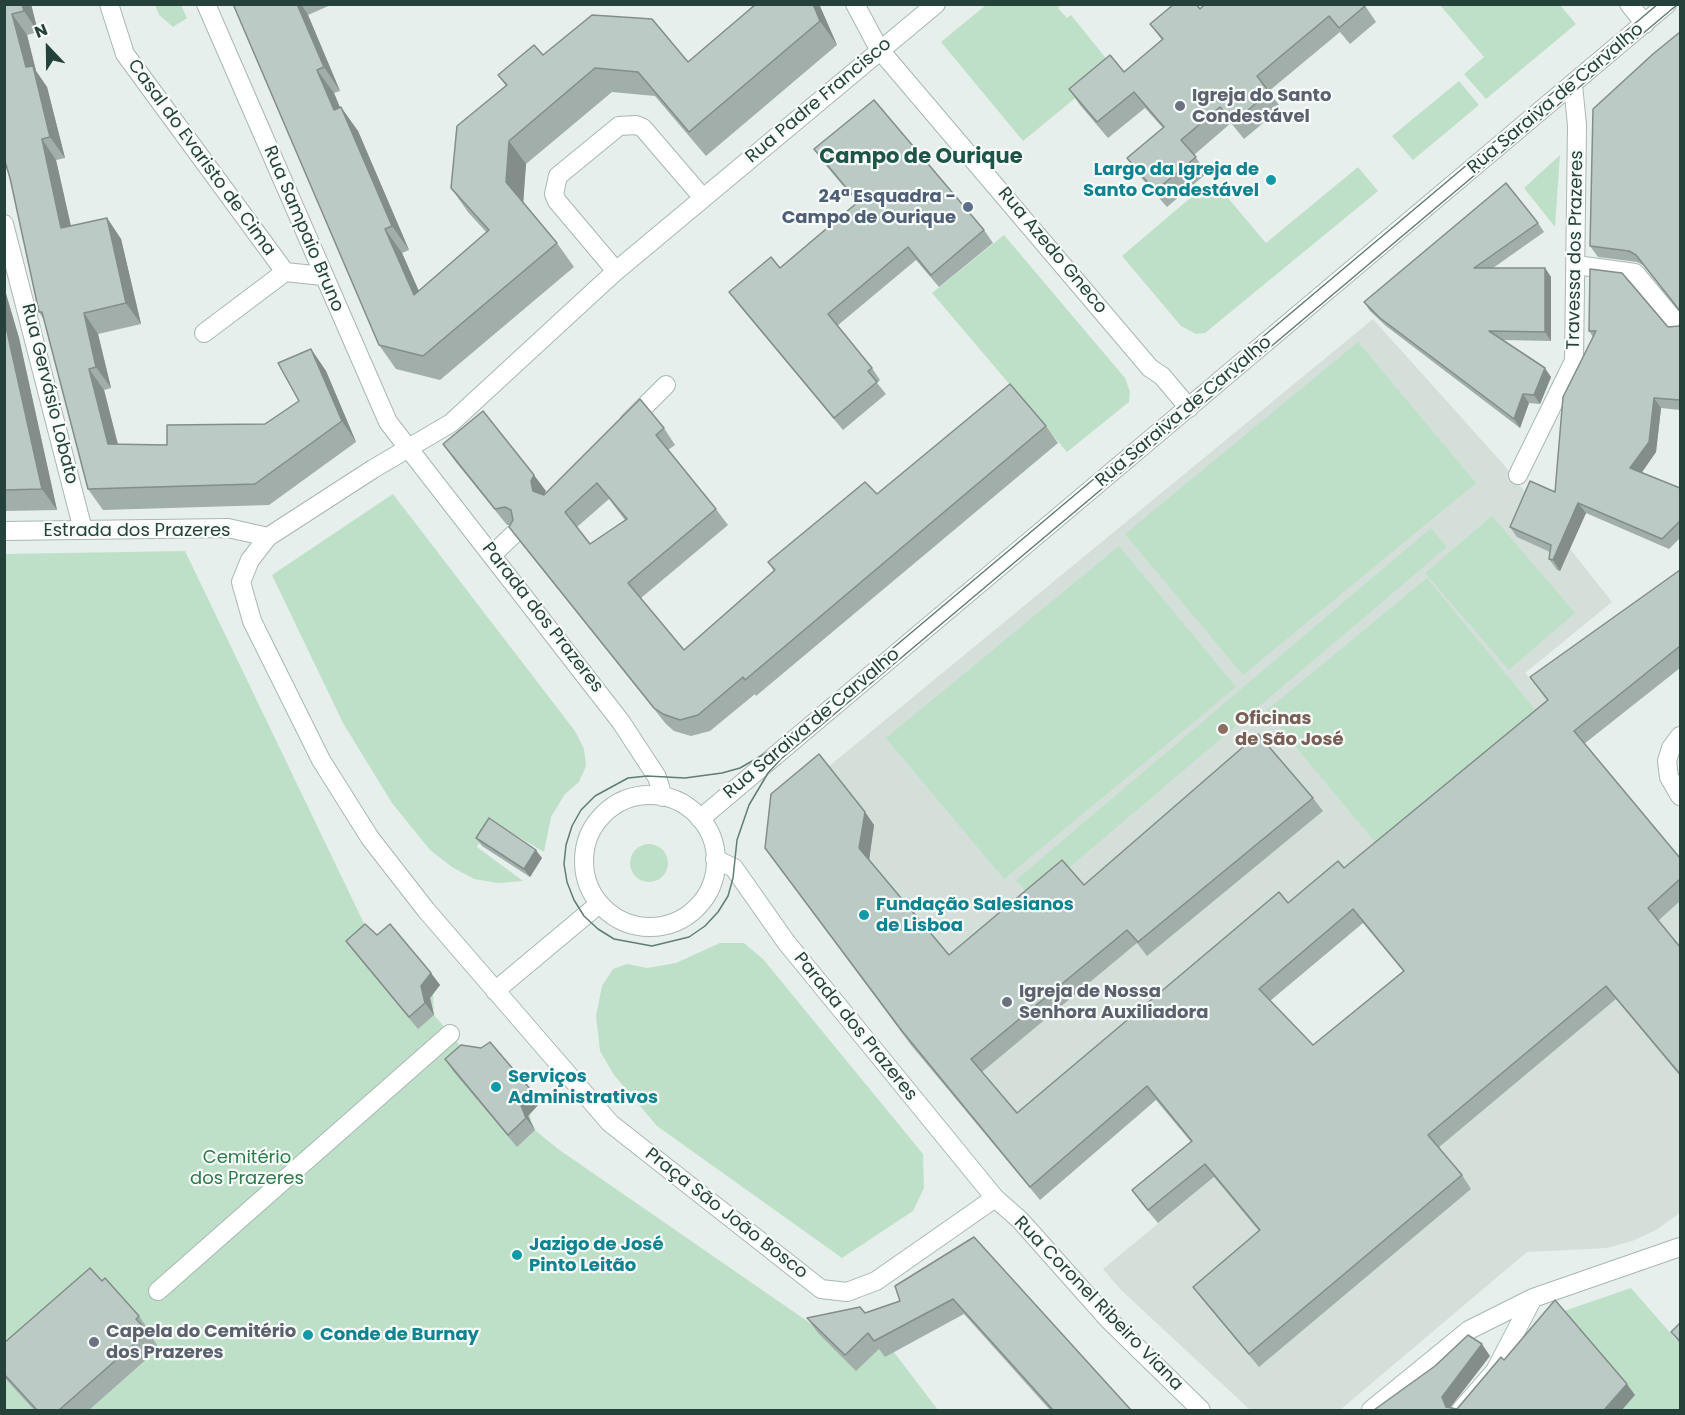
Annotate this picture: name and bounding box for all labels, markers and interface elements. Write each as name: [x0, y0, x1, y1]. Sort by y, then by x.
north arrow: [18, 18, 78, 78]
text: N: [31, 18, 51, 44]
street label: Rua Saraiva de Carvalho: [1464, 19, 1648, 179]
street label: Rua Padre Francisco: [742, 34, 896, 168]
street label: Casal do Evaristo de Cima: [122, 56, 280, 260]
place label: Igreja do Santo Condestável: [1192, 85, 1331, 128]
marker: Igreja do Santo Condestável: [1173, 99, 1187, 113]
street label: Rua Sampaio Bruno: [258, 143, 348, 315]
district label: Campo de Ourique: [819, 145, 1023, 171]
street label: Travessa dos Prazeres: [1563, 150, 1589, 350]
place label: Largo da Igreja de Santo Condestável: [1083, 159, 1259, 201]
marker: Largo da Igreja de Santo Condestável: [1264, 173, 1278, 187]
street label: Rua Azedo Gneco: [993, 183, 1111, 319]
place label: 24ª Esquadra - Campo de Ourique: [782, 186, 956, 228]
marker: 24ª Esquadra - Campo de Ourique: [961, 200, 975, 214]
street label: Rua Gervásio Lobato: [16, 301, 82, 487]
street label: Rua Saraiva de Carvalho: [1092, 332, 1276, 492]
street label: Estrada dos Prazeres: [43, 520, 231, 542]
street label: Parada dos Prazeres: [477, 539, 607, 697]
street label: Rua Saraiva de Carvalho: [720, 644, 904, 804]
place label: Oficinas de São José: [1235, 708, 1344, 750]
marker: Oficinas de São José: [1216, 722, 1230, 736]
place label: Fundação Salesianos de Lisboa: [876, 894, 1074, 936]
marker: Fundação Salesianos de Lisboa: [857, 908, 871, 922]
street label: Parada dos Prazeres: [789, 949, 921, 1105]
place label: Igreja de Nossa Senhora Auxiliadora: [1019, 981, 1208, 1024]
marker: Igreja de Nossa Senhora Auxiliadora: [1000, 995, 1014, 1009]
place label: Serviços Administrativos: [508, 1066, 658, 1108]
marker: Serviços Administrativos: [489, 1080, 503, 1094]
street label: Praça São João Bosco: [640, 1144, 812, 1284]
park label: Cemitério dos Prazeres: [190, 1147, 304, 1190]
street label: Rua Coronel Ribeiro Viana: [1009, 1212, 1187, 1396]
place label: Jazigo de José Pinto Leitão: [529, 1234, 663, 1276]
marker: Jazigo de José Pinto Leitão: [510, 1248, 524, 1262]
place label: Capela do Cemitério dos Prazeres: [106, 1321, 296, 1364]
place label: Conde de Burnay: [320, 1324, 479, 1346]
marker: Conde de Burnay: [301, 1328, 315, 1342]
marker: Capela do Cemitério dos Prazeres: [87, 1335, 101, 1349]

